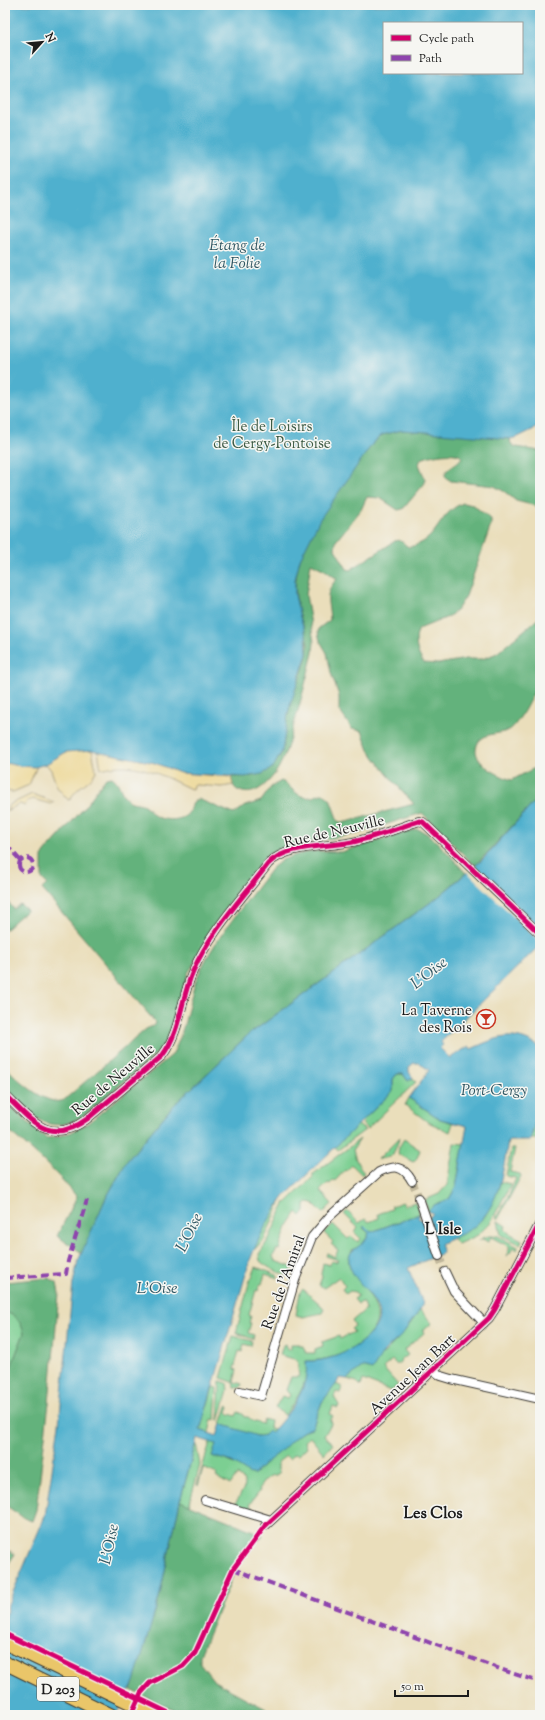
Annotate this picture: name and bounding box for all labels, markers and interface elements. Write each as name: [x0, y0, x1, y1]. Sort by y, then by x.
north arrow: [22, 22, 62, 62]
legend: [383, 22, 523, 74]
text: N: [40, 29, 59, 46]
text: Cycle path: [419, 30, 474, 48]
text: Path: [419, 50, 442, 68]
water label: Étang de la Folie: [209, 235, 265, 276]
park label: Île de Loisirs de Cergy-Pontoise: [213, 416, 331, 455]
street label: Rue de Neuville: [282, 811, 387, 854]
water label: L'Oise: [406, 952, 453, 996]
place label: La Taverne des Rois: [401, 1001, 472, 1039]
bar icon: La Taverne des Rois: [475, 1008, 497, 1030]
street label: Rue de Neuville: [68, 1039, 160, 1121]
water label: Port-Cergy: [461, 1080, 528, 1103]
water label: L'Oise: [171, 1210, 210, 1257]
district label: L Isle: [425, 1219, 462, 1242]
street label: Rue de l'Amiral: [258, 1232, 311, 1333]
water label: L’Oise: [136, 1278, 178, 1301]
street label: Avenue Jean Bart: [365, 1330, 461, 1420]
district label: Les Clos: [403, 1503, 463, 1526]
water label: L'Oise: [95, 1522, 126, 1567]
scale bar: [395, 1672, 468, 1698]
road number: D 203: [37, 1677, 79, 1701]
text: 50 m: [400, 1678, 424, 1696]

